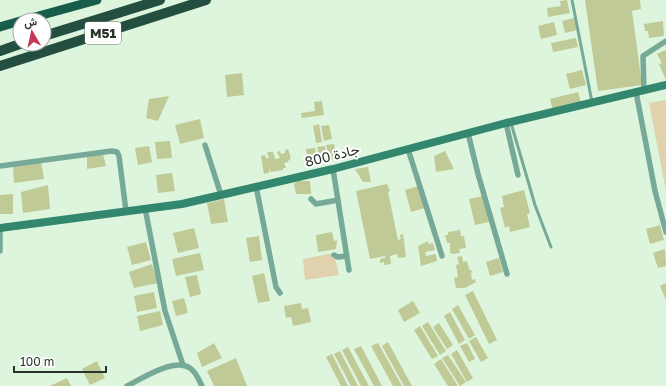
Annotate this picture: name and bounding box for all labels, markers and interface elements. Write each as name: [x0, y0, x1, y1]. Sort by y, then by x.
north arrow: [12, 12, 52, 52]
text: ش: [23, 14, 38, 30]
road number: M51: [85, 22, 121, 44]
street label: جادة 800: [303, 140, 361, 171]
scale bar: [14, 348, 106, 374]
text: 100 m: [20, 354, 54, 369]

